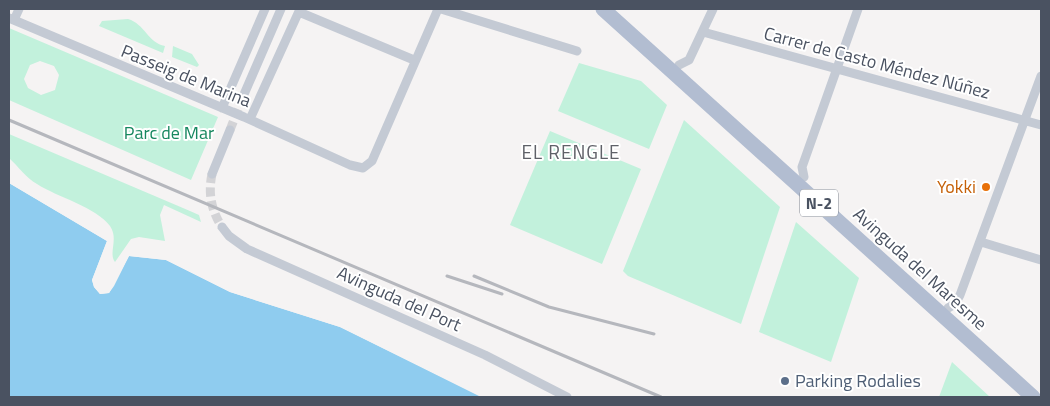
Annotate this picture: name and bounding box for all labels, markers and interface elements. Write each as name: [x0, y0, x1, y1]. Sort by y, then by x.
street label: Carrer de Casto Méndez Núñez: [761, 19, 993, 106]
street label: Passeig de Marina: [117, 37, 255, 114]
park label: Parc de Mar: [124, 119, 214, 146]
district label: EL RENGLE: [521, 137, 621, 166]
place label: Yokki: [937, 173, 976, 200]
marker: Yokki: [980, 181, 992, 193]
road number: N-2: [800, 190, 838, 217]
street label: Avinguda del Maresme: [847, 201, 993, 336]
street label: Avinguda del Port: [333, 259, 466, 338]
place label: Parking Rodalies: [795, 367, 921, 394]
marker: Parking Rodalies: [779, 375, 791, 387]

